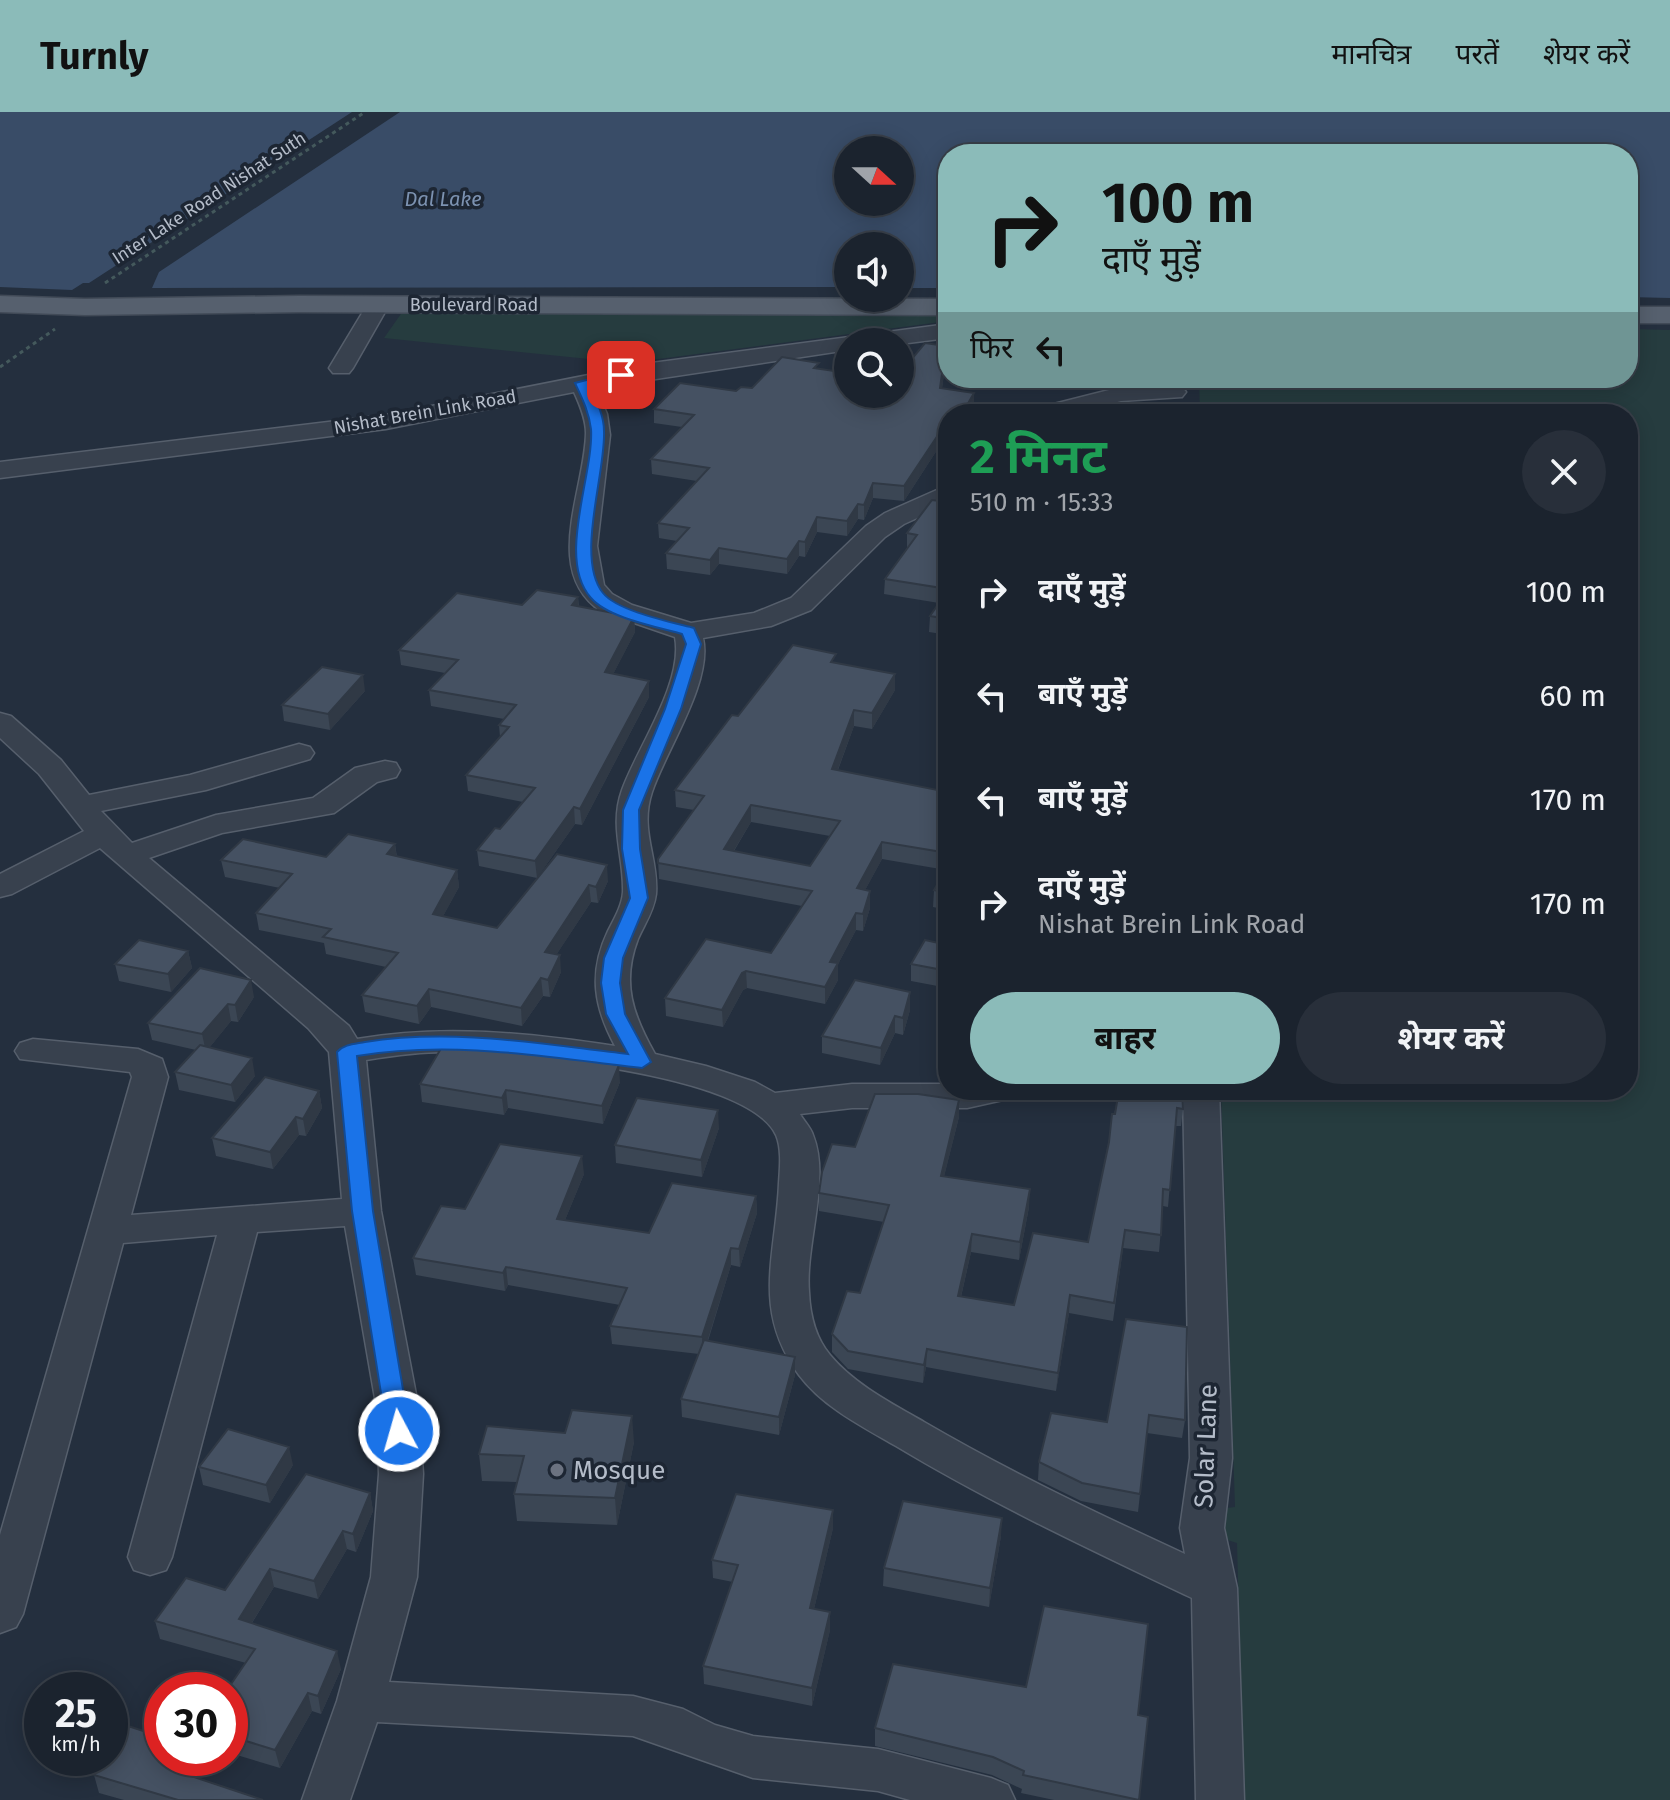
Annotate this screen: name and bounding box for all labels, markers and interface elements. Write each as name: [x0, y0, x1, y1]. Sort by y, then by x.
text: Turnly: [40, 33, 149, 79]
text: मानचित्र: [1332, 38, 1412, 71]
text: परतें: [1456, 38, 1499, 71]
text: शेयर करें: [1543, 38, 1630, 71]
street label: Inter Lake Road Nishat Suth: [108, 127, 310, 269]
north arrow: [834, 136, 914, 216]
map controls: [834, 136, 914, 408]
text: 100 m: [1102, 170, 1254, 237]
icon: right: [970, 176, 1074, 280]
water label: Dal Lake: [404, 187, 482, 211]
button: sound: [834, 232, 914, 312]
text: दाएँ मुड़ें: [1102, 238, 1201, 282]
street label: Boulevard Road: [410, 294, 538, 316]
button: search: [834, 328, 914, 408]
icon: left: [1029, 328, 1073, 372]
text: फिर: [970, 330, 1013, 366]
pin: [587, 341, 655, 409]
icon: arrive: [599, 353, 643, 397]
street label: Nishat Brein Link Road: [332, 385, 518, 439]
text: 2 मिनट: [970, 428, 1107, 486]
button: close: [1522, 430, 1606, 514]
text: 510 m · 15:33: [970, 487, 1113, 518]
icon: right: [970, 570, 1014, 614]
text: दाएँ मुड़ें: [1038, 572, 1126, 608]
text: 100 m: [1526, 574, 1606, 610]
icon: left: [970, 674, 1014, 718]
text: बाएँ मुड़ें: [1038, 676, 1127, 712]
text: 60 m: [1540, 678, 1606, 714]
icon: left: [970, 778, 1014, 822]
text: बाएँ मुड़ें: [1038, 780, 1127, 816]
text: 170 m: [1530, 782, 1606, 818]
text: दाएँ मुड़ें: [1038, 869, 1126, 905]
icon: right: [970, 882, 1014, 926]
text: 170 m: [1530, 886, 1606, 922]
text: Nishat Brein Link Road: [1038, 909, 1305, 940]
button: बाहर: [970, 992, 1280, 1084]
button: शेयर करें: [1296, 992, 1606, 1084]
street label: Solar Lane: [1188, 1383, 1224, 1509]
position arrow: [357, 1389, 441, 1473]
place label: Mosque: [573, 1455, 665, 1486]
marker: Mosque: [548, 1461, 566, 1479]
speed limit sign: 30: [144, 1672, 248, 1776]
text: 25: [55, 1690, 97, 1738]
text: km/h: [51, 1732, 101, 1756]

